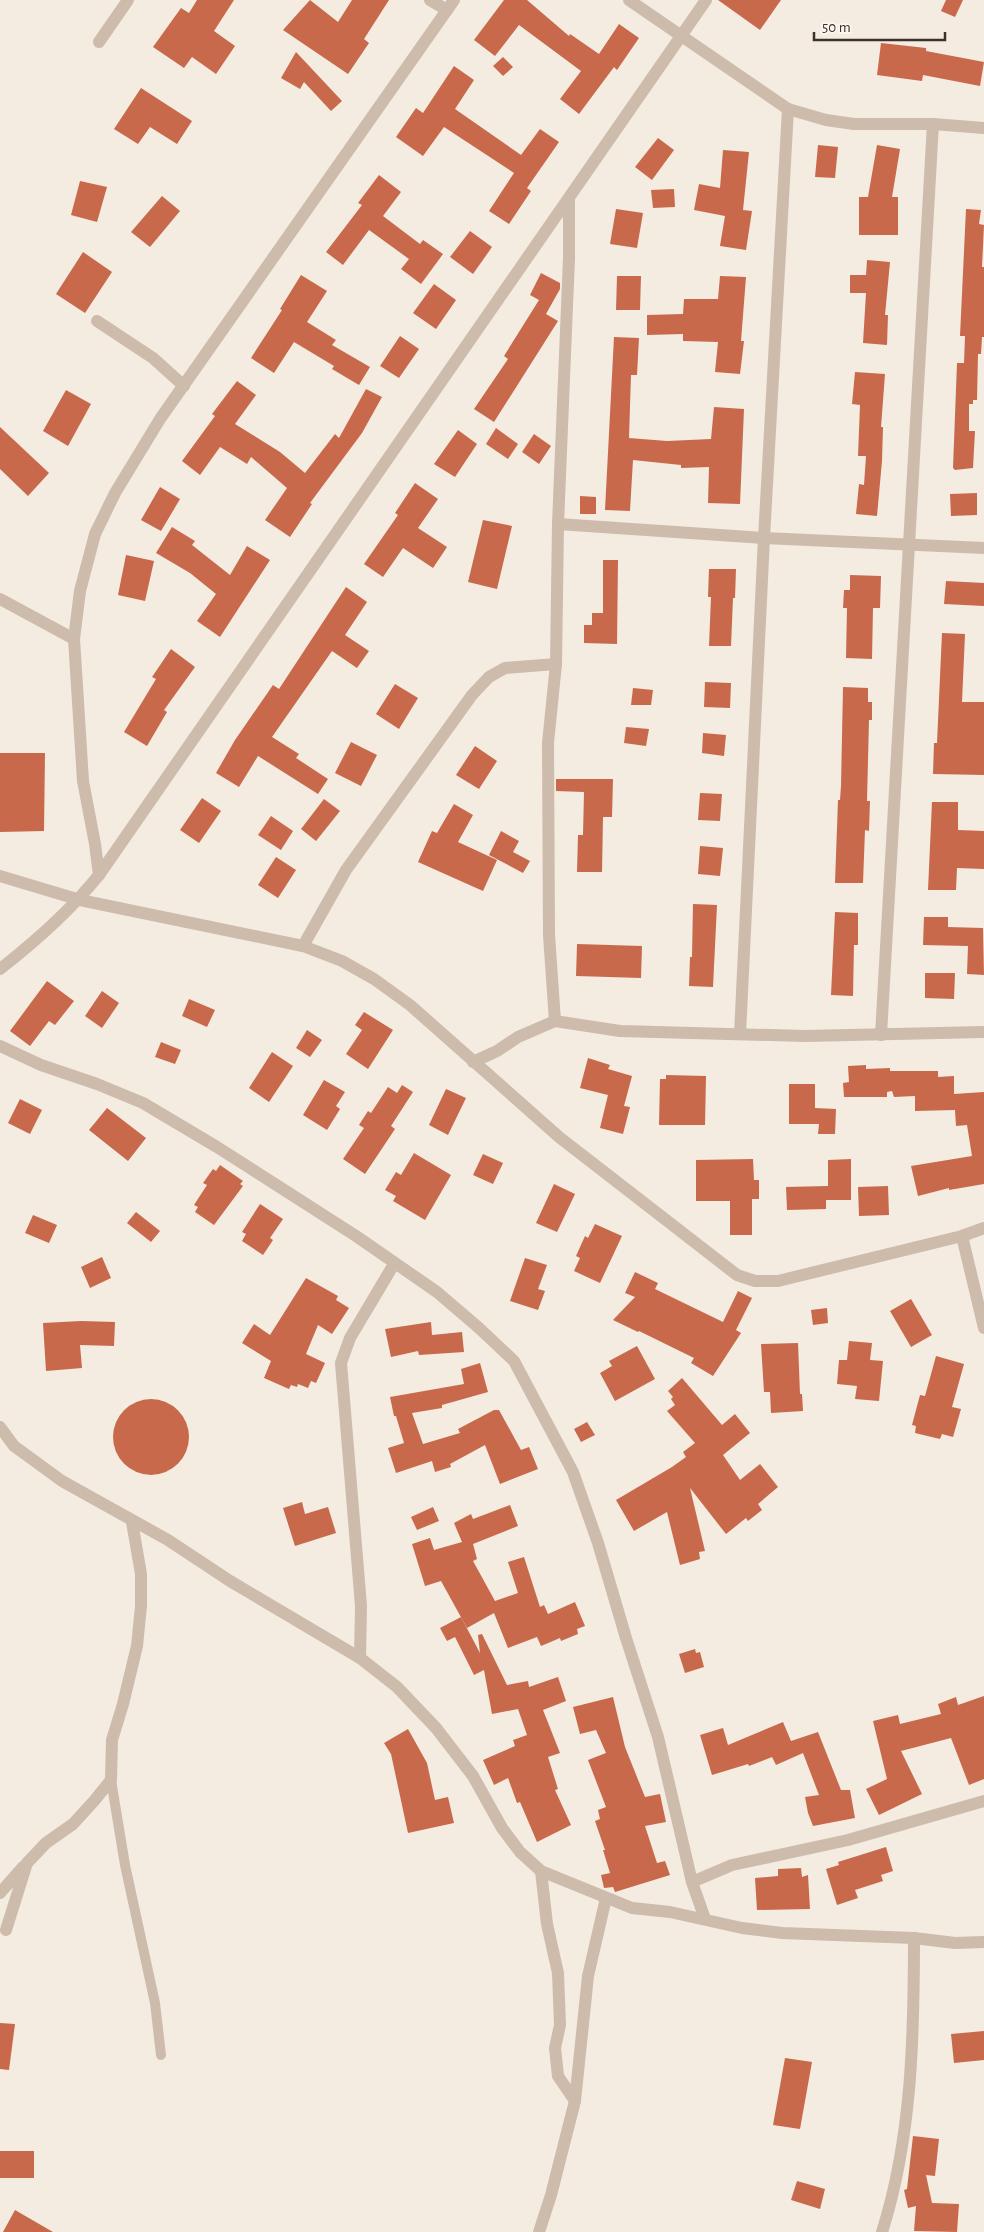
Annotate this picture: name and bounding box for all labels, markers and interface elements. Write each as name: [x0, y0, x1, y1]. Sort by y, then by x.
scale bar: [814, 10, 945, 42]
text: 50 m: [822, 20, 851, 35]

